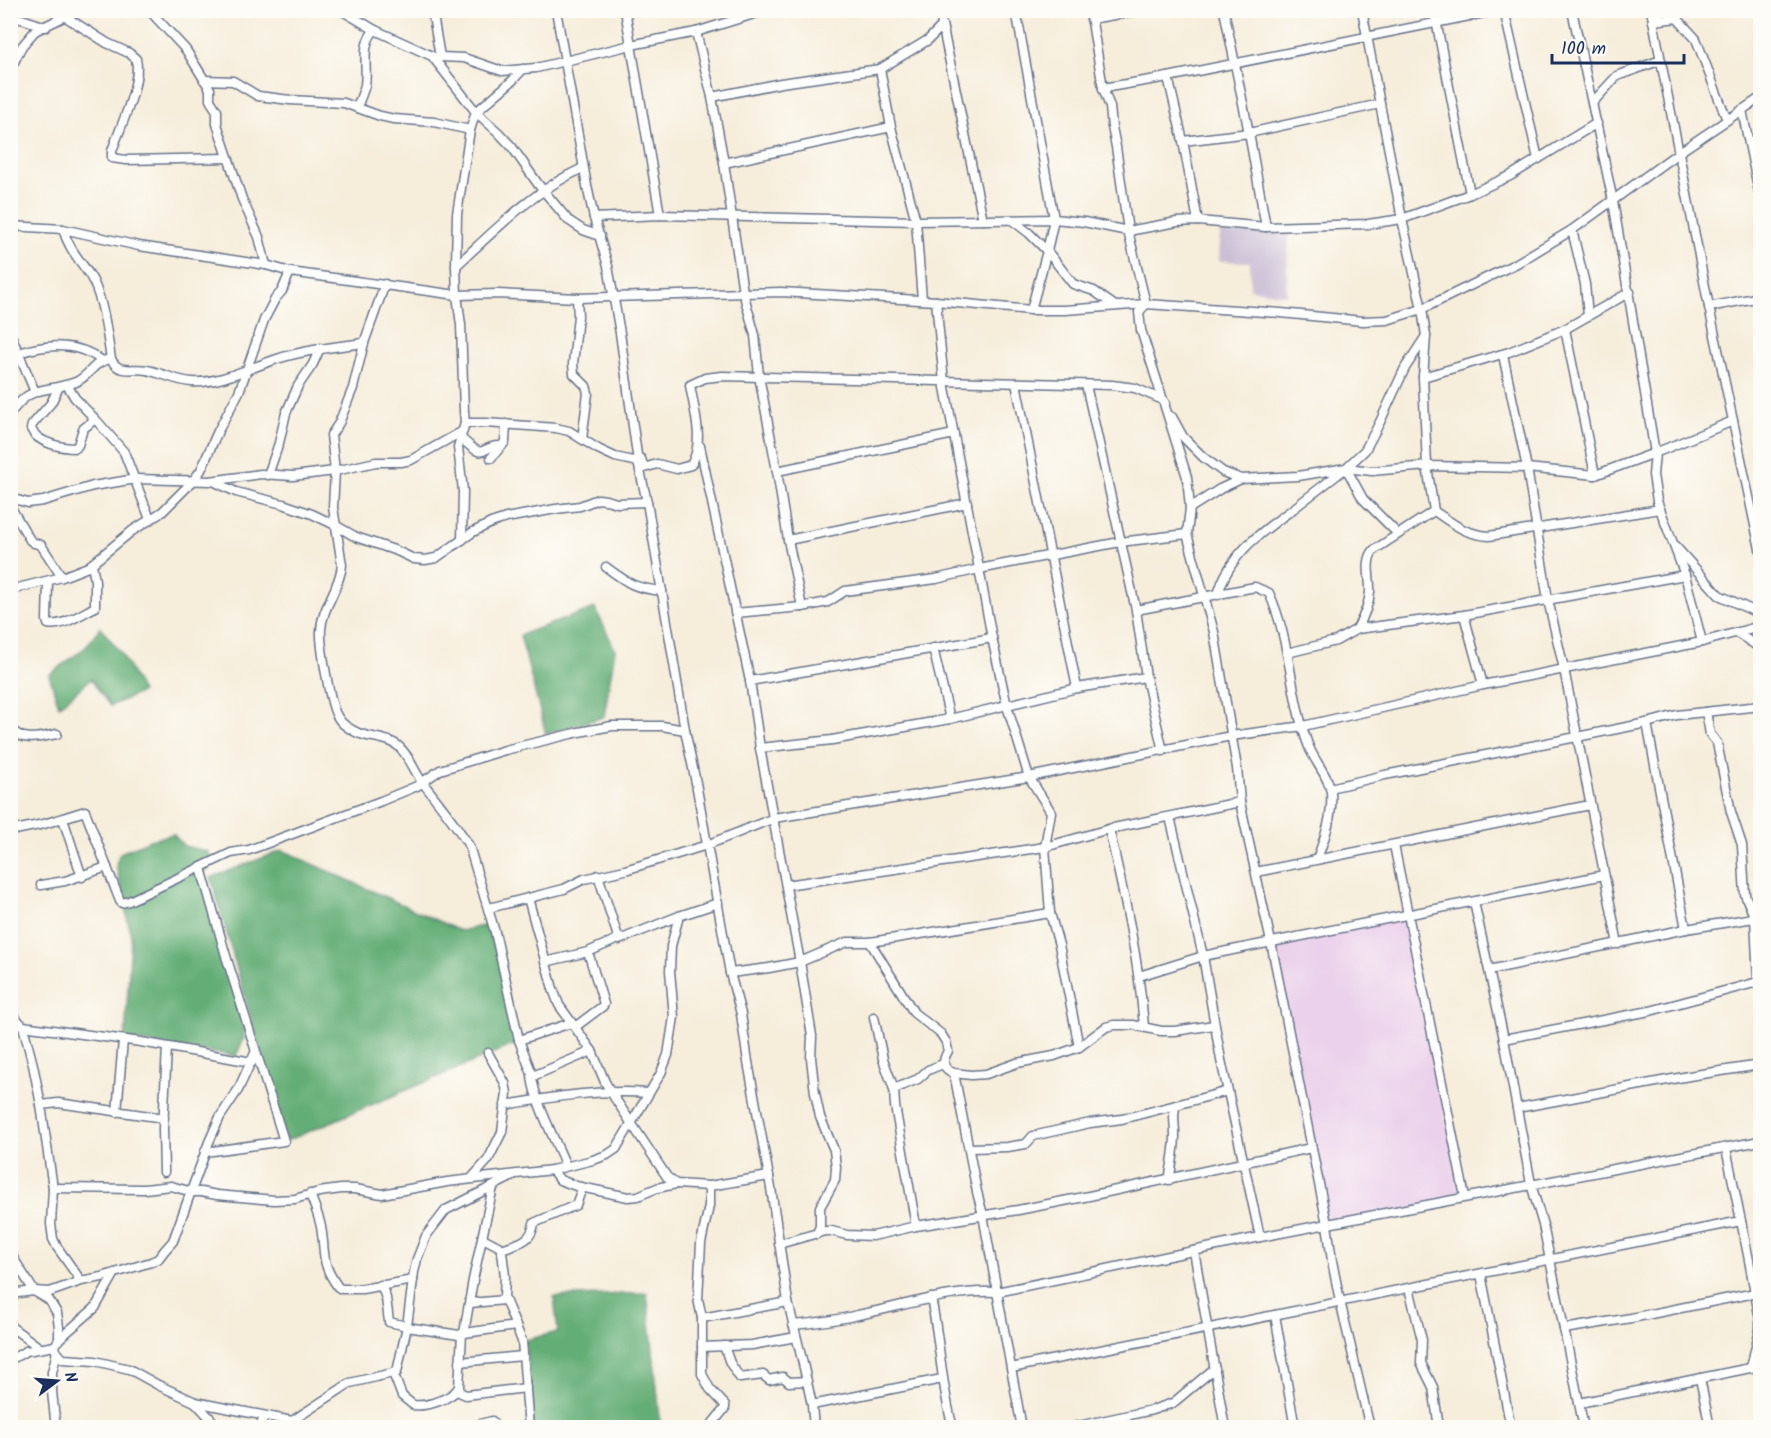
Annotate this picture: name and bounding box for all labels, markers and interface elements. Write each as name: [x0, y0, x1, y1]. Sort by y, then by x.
scale bar: [1552, 27, 1684, 65]
text: 100 m: [1561, 35, 1606, 64]
north arrow: [27, 1351, 87, 1411]
text: N: [57, 1369, 83, 1386]

